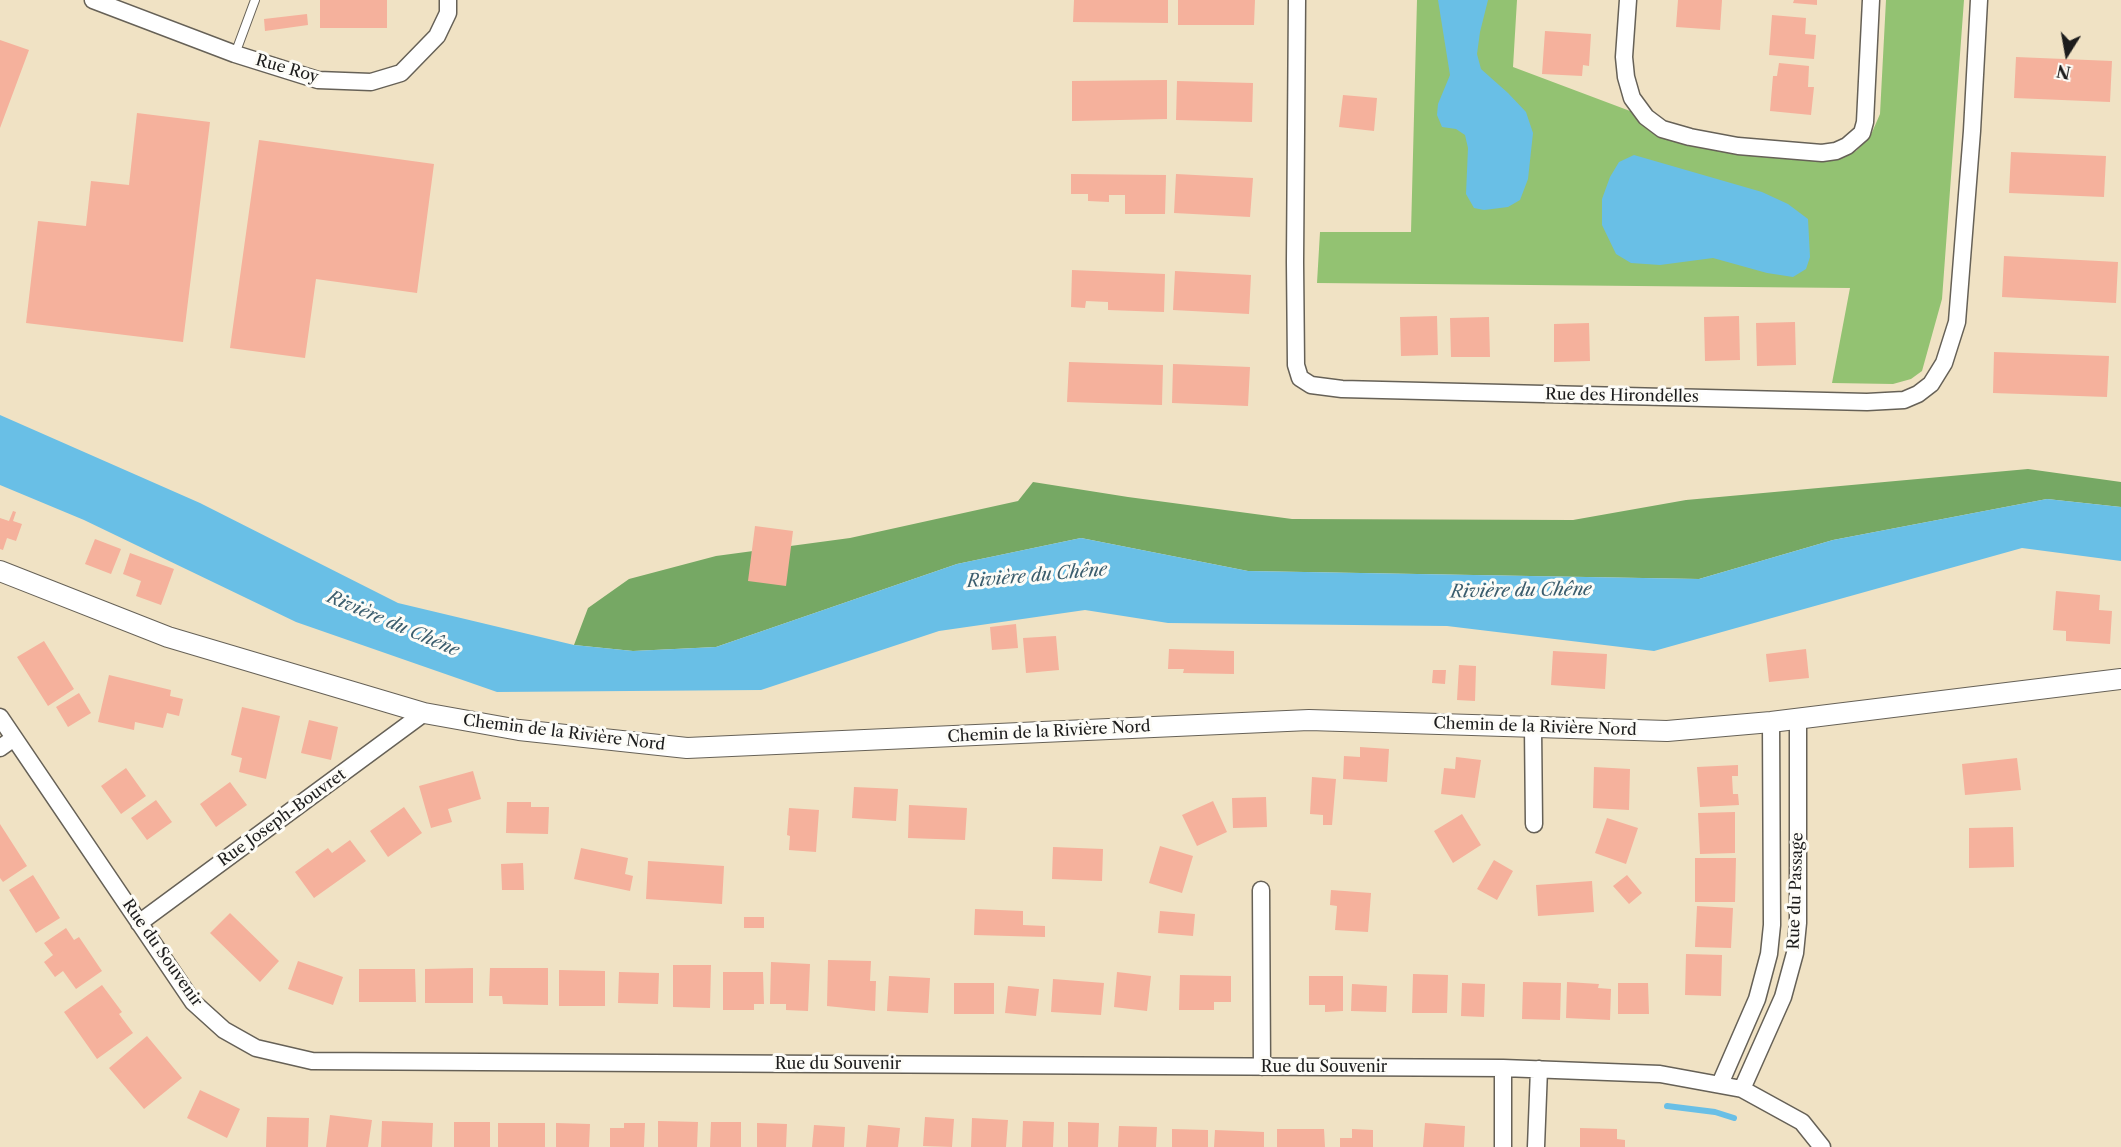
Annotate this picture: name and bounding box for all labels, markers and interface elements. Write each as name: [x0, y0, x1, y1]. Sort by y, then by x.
north arrow: [2037, 24, 2097, 84]
street label: Rue Roy: [253, 51, 321, 87]
text: N: [2055, 61, 2072, 83]
street label: Rue des Hirondelles: [1545, 385, 1699, 407]
water label: Rivière du Chêne: [966, 559, 1108, 593]
water label: Rivière du Chêne: [1450, 579, 1592, 603]
water label: Rivière du Chêne: [324, 586, 462, 662]
street label: Chemin de la Rivière Nord: [462, 711, 666, 755]
street label: Chemin de la Rivière Nord: [1433, 714, 1637, 740]
street label: Chemin de la Rivière Nord: [947, 717, 1151, 747]
street label: Rue Joseph-Bouvret: [214, 765, 350, 871]
street label: Rue du Passage: [1784, 832, 1808, 950]
street label: Rue du Souvenir: [118, 896, 206, 1010]
street label: Rue du Souvenir: [775, 1054, 901, 1074]
street label: Rue du Souvenir: [1261, 1057, 1387, 1077]

